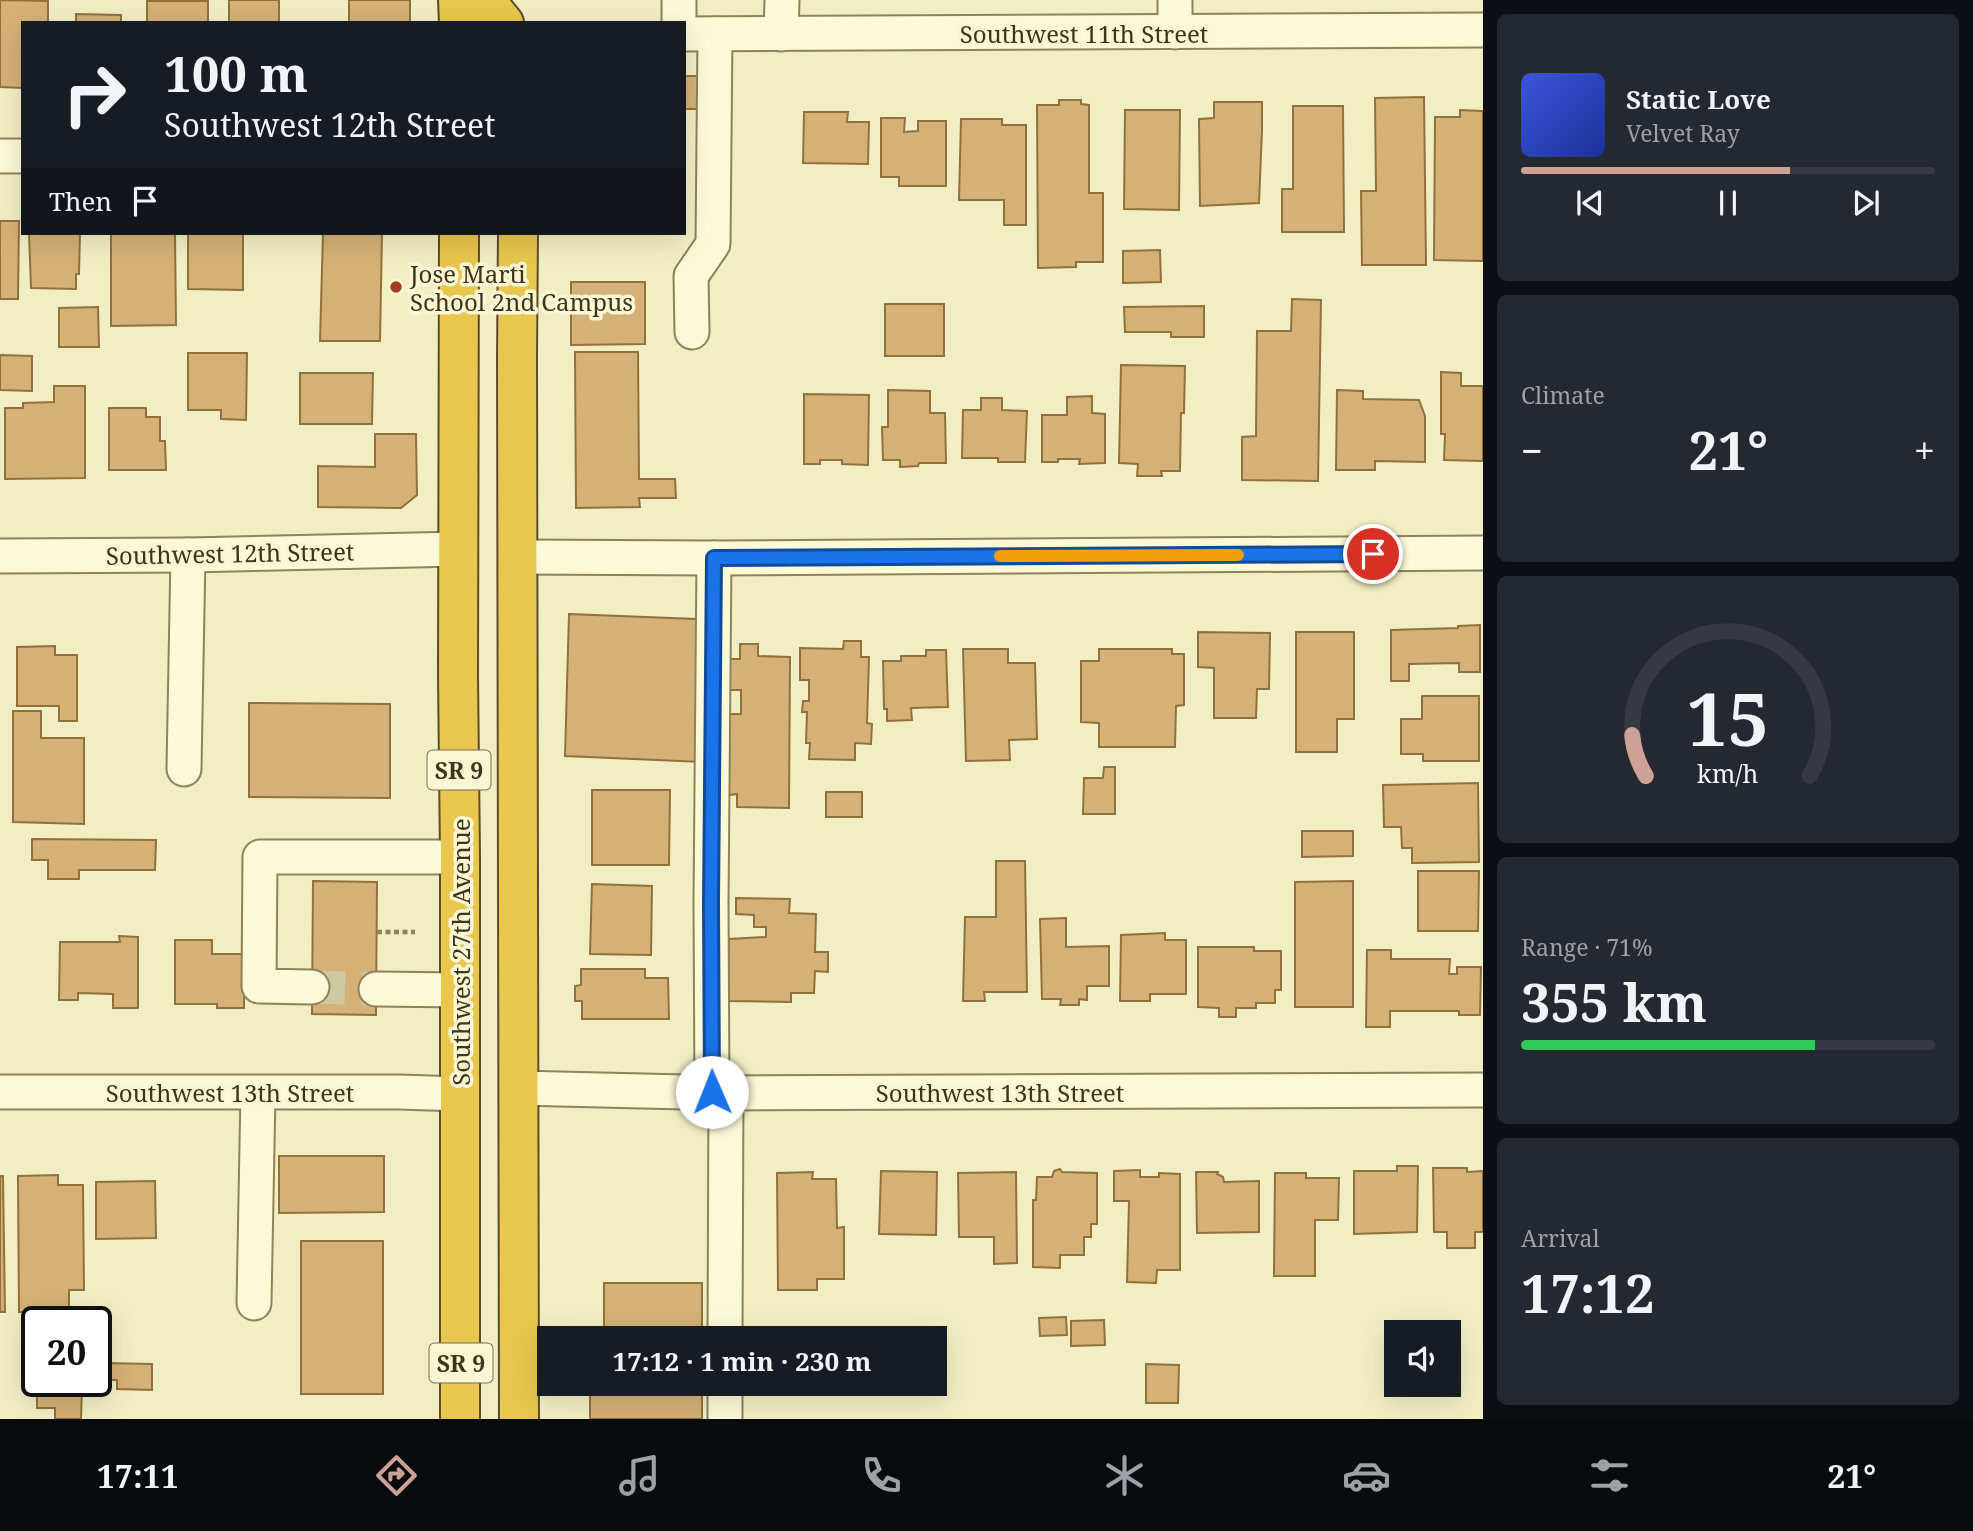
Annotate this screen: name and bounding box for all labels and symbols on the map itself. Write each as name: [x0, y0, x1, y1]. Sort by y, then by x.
street label: Southwest 11th Street: [960, 17, 1208, 50]
place label: Jose Marti School 2nd Campus: [409, 257, 633, 318]
marker: Jose Marti School 2nd Campus: [388, 279, 404, 295]
pin: [1343, 524, 1403, 584]
street label: Southwest 12th Street: [105, 534, 355, 572]
road number: SR 9: [428, 750, 490, 790]
street label: Southwest 27th Avenue: [444, 818, 477, 1086]
position arrow: [675, 1055, 749, 1129]
street label: Southwest 13th Street: [106, 1076, 354, 1109]
street label: Southwest 13th Street: [876, 1076, 1124, 1109]
speed limit sign: 20: [21, 1306, 112, 1397]
road number: SR 9: [430, 1344, 492, 1382]

